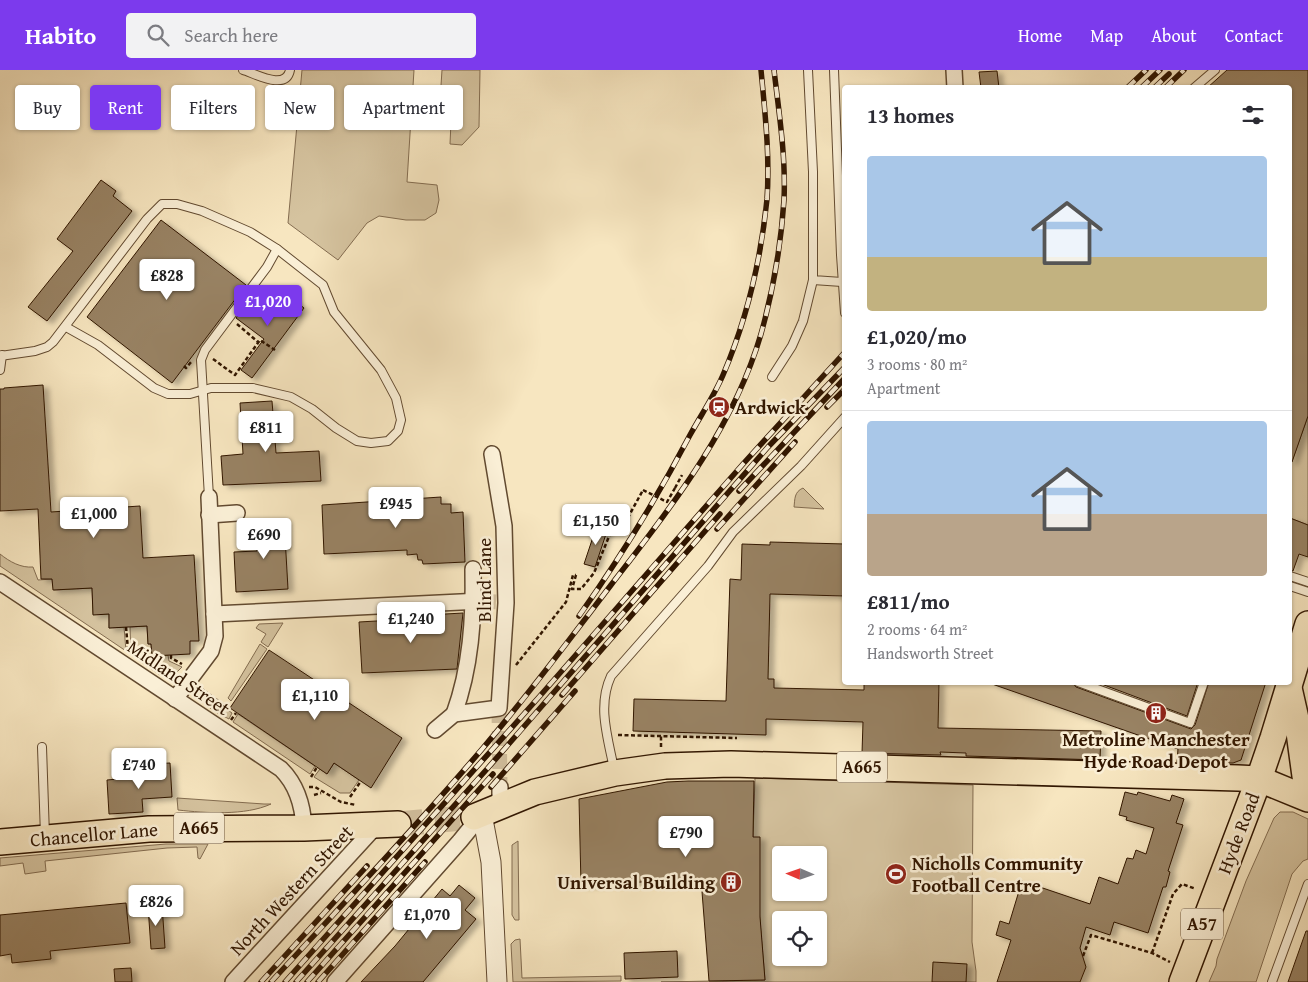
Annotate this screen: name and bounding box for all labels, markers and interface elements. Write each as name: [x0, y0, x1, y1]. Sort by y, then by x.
search box: [126, 13, 476, 58]
text: Habito: [25, 18, 96, 53]
icon: search: [144, 21, 172, 49]
text: Search here: [184, 21, 278, 49]
text: Home: [1018, 22, 1062, 49]
text: Map: [1090, 22, 1123, 49]
text: About: [1151, 22, 1197, 49]
text: Contact: [1225, 22, 1283, 49]
chip: Buy: [15, 85, 80, 130]
chip: Rent: [90, 85, 161, 130]
chip: Filters: [171, 85, 255, 130]
chip: New: [265, 85, 334, 130]
chip: Apartment: [344, 85, 463, 130]
text: 13 homes: [867, 100, 954, 131]
icon: filters: [1239, 101, 1267, 129]
icon: home: [1022, 188, 1112, 278]
pin: £828: [137, 258, 197, 301]
text: £828: [150, 263, 184, 287]
pin: £1,020: [227, 284, 309, 327]
text: £1,020: [245, 289, 291, 313]
text: £1,020/mo: [867, 321, 967, 352]
text: 3 rooms · 80 m²: [867, 352, 967, 376]
text: Apartment: [867, 376, 940, 400]
place label: Ardwick: [735, 393, 806, 421]
station icon: Ardwick: [707, 395, 731, 419]
pin: £811: [236, 410, 296, 453]
text: £811: [249, 415, 283, 439]
icon: home: [1022, 454, 1112, 544]
pin: £945: [366, 486, 426, 529]
text: £945: [379, 491, 413, 515]
pin: £1,000: [53, 496, 135, 539]
text: £1,000: [71, 501, 117, 525]
pin: £1,150: [555, 504, 637, 546]
text: £1,150: [573, 508, 619, 532]
pin: £690: [234, 518, 294, 560]
text: £690: [247, 522, 281, 546]
street label: Blind Lane: [470, 538, 498, 622]
text: £811/mo: [867, 586, 950, 617]
pin: £1,240: [370, 602, 452, 644]
text: £1,240: [388, 606, 434, 630]
text: 2 rooms · 64 m²: [867, 617, 967, 641]
street label: Midland Street: [122, 632, 236, 722]
text: Handsworth Street: [867, 641, 994, 665]
pin: £1,110: [274, 678, 356, 721]
text: £1,110: [292, 683, 338, 707]
building icon: Metroline Manchester Hyde Road Depot: [1144, 701, 1168, 725]
place label: Metroline Manchester Hyde Road Depot: [1062, 725, 1250, 775]
pin: £740: [109, 748, 169, 790]
text: £740: [122, 752, 156, 776]
road number: A665: [837, 752, 887, 782]
street label: Hyde Road: [1210, 787, 1267, 878]
road number: A665: [174, 812, 224, 844]
street label: Chancellor Lane: [29, 814, 159, 854]
pin: £790: [656, 816, 716, 858]
street label: North Western Street: [223, 818, 359, 962]
text: £790: [669, 820, 703, 844]
north arrow: [772, 846, 828, 901]
map controls: [772, 846, 827, 966]
place label: Nicholls Community Football Centre: [912, 849, 1083, 899]
sports icon: Nicholls Community Football Centre: [884, 862, 908, 886]
place label: Universal Building: [557, 868, 716, 896]
building icon: Universal Building: [719, 870, 743, 894]
pin: £826: [126, 884, 186, 927]
text: £826: [139, 889, 173, 913]
pin: £1,070: [386, 898, 468, 940]
text: £1,070: [404, 902, 450, 926]
road number: A57: [1181, 909, 1223, 940]
button: locate: [772, 911, 827, 966]

